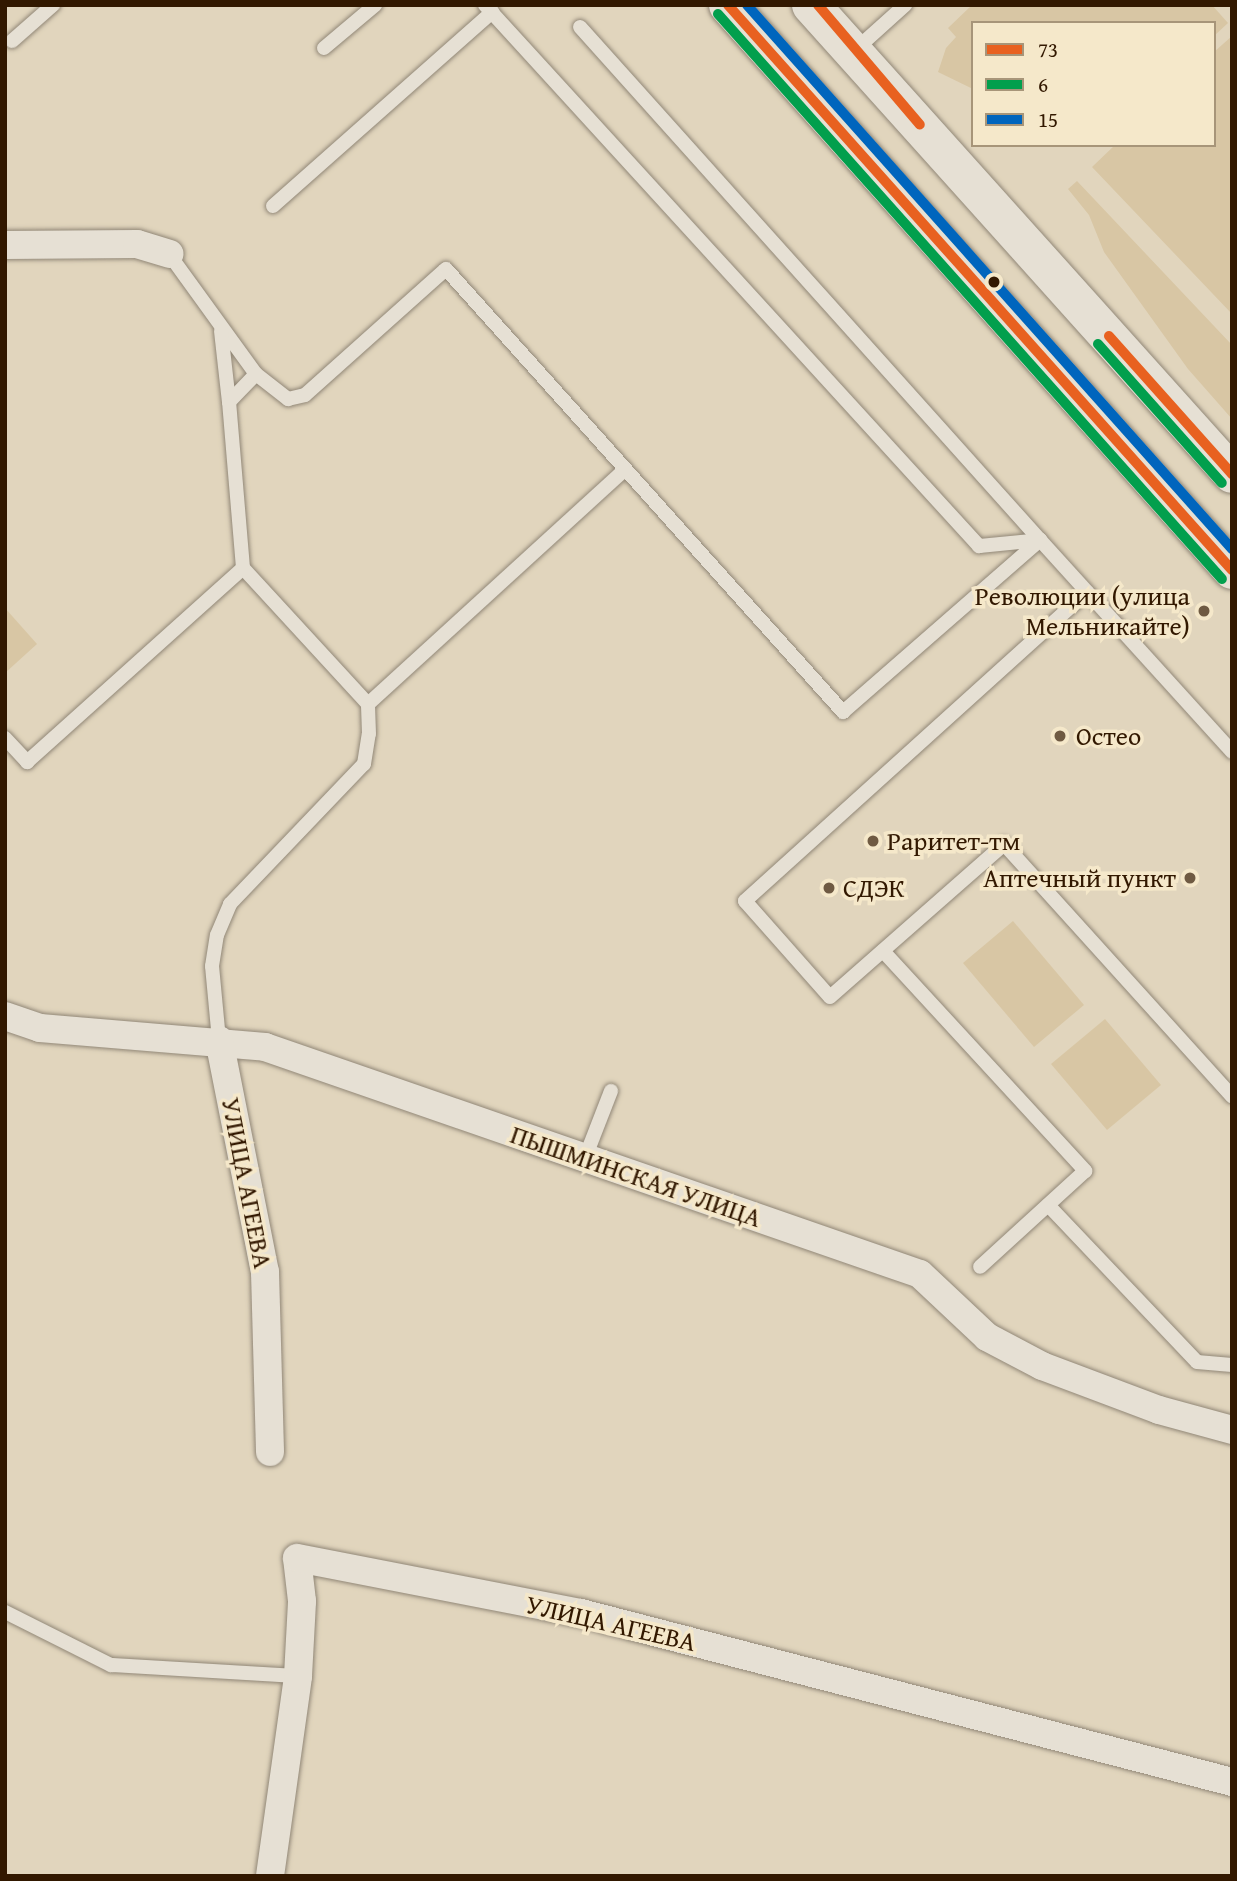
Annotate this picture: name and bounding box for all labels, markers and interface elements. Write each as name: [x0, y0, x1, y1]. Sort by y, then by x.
legend: [971, 21, 1216, 147]
text: 73: [1038, 34, 1058, 65]
text: 6: [1038, 69, 1048, 100]
text: 15: [1038, 104, 1058, 135]
unlabelled marker: [987, 275, 1001, 289]
place label: Революции (улица Мельникайте): [975, 580, 1190, 642]
marker: Революции (улица Мельникайте): [1196, 603, 1212, 619]
place label: Остео: [1076, 720, 1141, 752]
marker: Остео: [1050, 726, 1070, 746]
place label: Раритет-тм: [887, 825, 1020, 857]
marker: Раритет-тм: [865, 833, 881, 849]
place label: Аптечный пункт: [983, 862, 1176, 894]
marker: Аптечный пункт: [1182, 870, 1198, 886]
place label: СДЭК: [843, 872, 905, 904]
marker: СДЭК: [821, 880, 837, 896]
street label: УЛИЦА АГЕЕВА: [215, 1095, 279, 1271]
street label: ПЫШМИНСКАЯ УЛИЦА: [507, 1118, 765, 1234]
street label: УЛИЦА АГЕЕВА: [523, 1588, 699, 1658]

